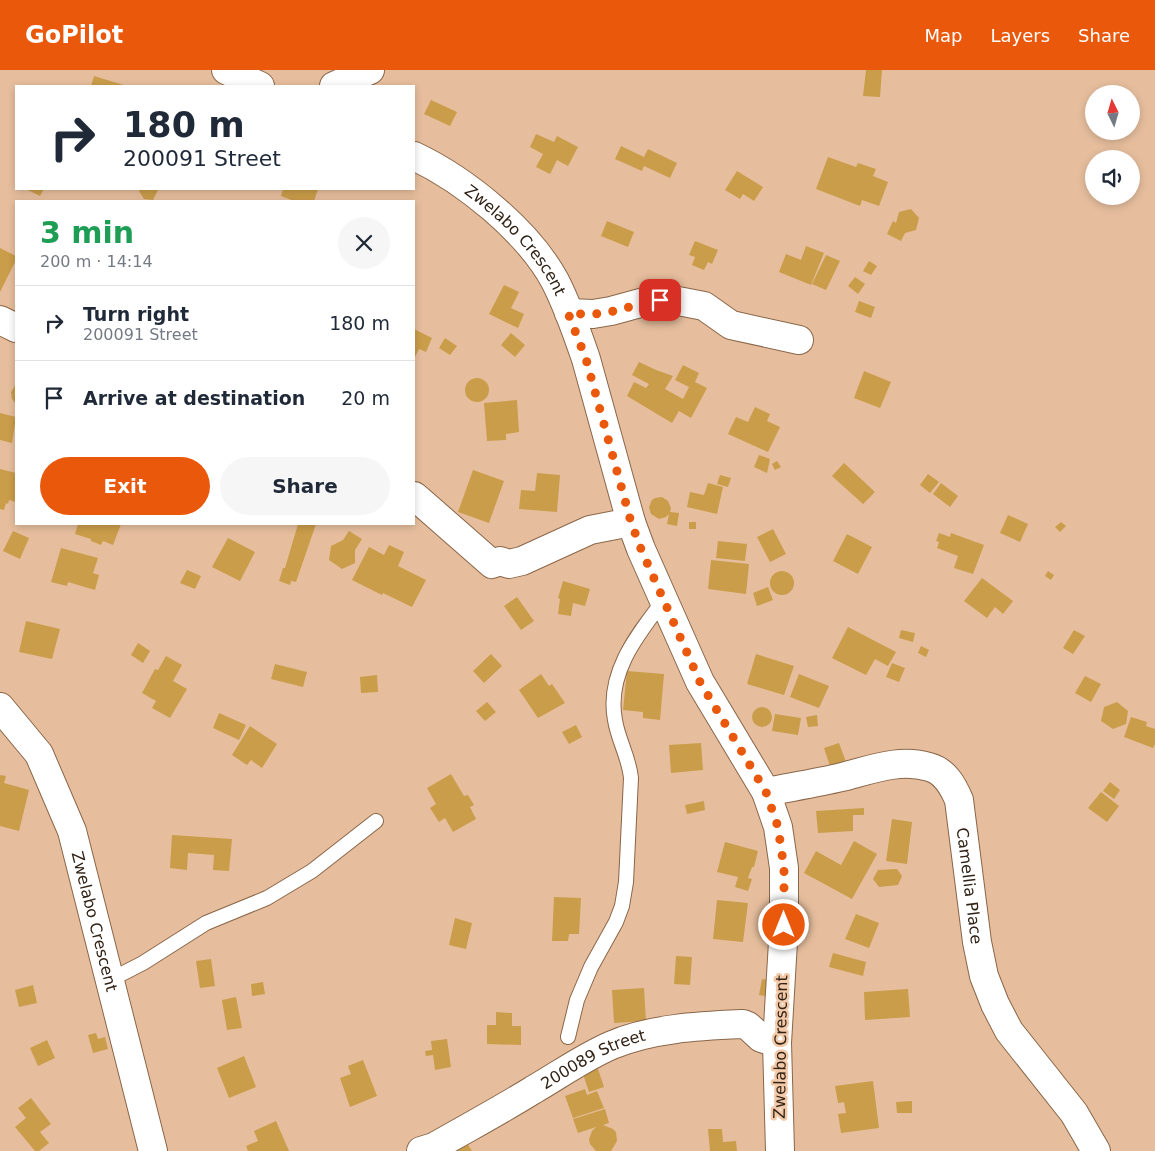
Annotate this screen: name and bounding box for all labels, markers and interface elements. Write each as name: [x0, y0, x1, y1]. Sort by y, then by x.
text: GoPilot: [25, 21, 123, 49]
text: Map: [924, 25, 962, 46]
text: Layers: [990, 25, 1050, 46]
text: Share: [1078, 25, 1130, 46]
north arrow: [1085, 85, 1140, 140]
map controls: [1085, 85, 1140, 205]
icon: right: [40, 105, 105, 170]
text: 180 m: [123, 105, 245, 145]
text: 200091 Street: [123, 146, 281, 171]
button: sound: [1085, 150, 1140, 205]
street label: Zwelabo Crescent: [461, 181, 570, 299]
text: 3 min: [40, 215, 134, 250]
button: close: [338, 217, 390, 269]
text: 200 m · 14:14: [40, 252, 153, 271]
pin: [639, 279, 681, 321]
icon: arrive: [646, 286, 674, 314]
text: Turn right: [83, 303, 189, 325]
icon: right: [40, 309, 68, 337]
text: 180 m: [329, 312, 390, 334]
text: 200091 Street: [83, 325, 198, 344]
icon: arrive: [40, 384, 68, 412]
text: Arrive at destination: [83, 387, 305, 409]
text: 20 m: [341, 387, 390, 409]
button: Exit: [40, 457, 210, 515]
button: Share: [220, 457, 390, 515]
street label: Camellia Place: [953, 826, 986, 945]
street label: Zwelabo Crescent: [68, 849, 121, 993]
position arrow: [757, 898, 809, 950]
street label: Zwelabo Crescent: [770, 975, 791, 1119]
street label: 200089 Street: [537, 1026, 647, 1093]

